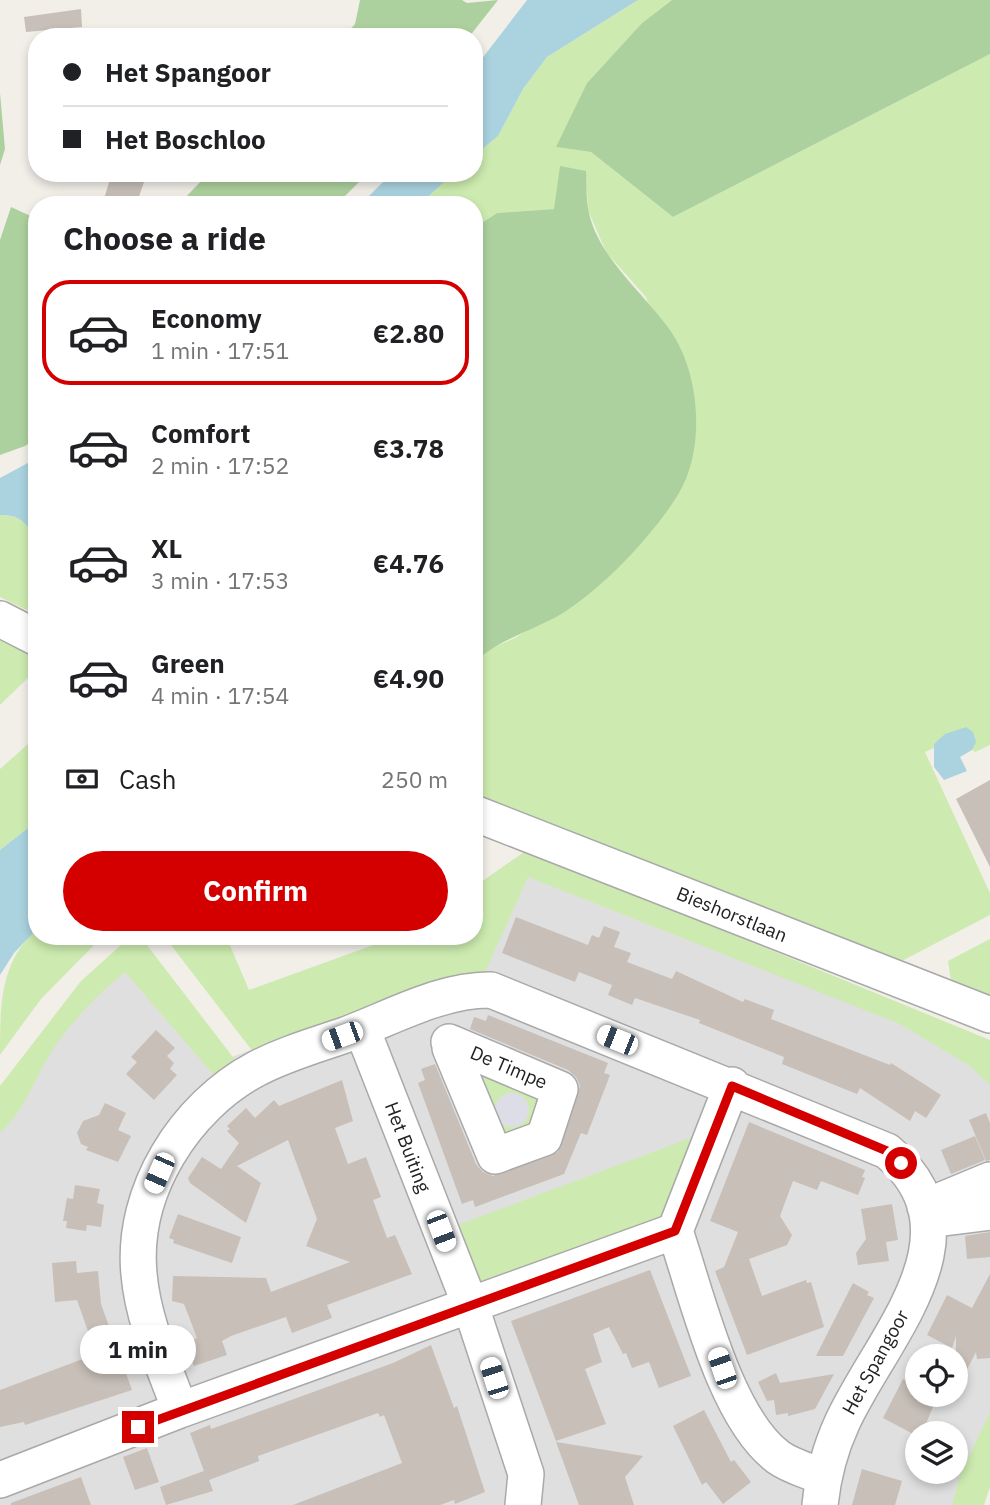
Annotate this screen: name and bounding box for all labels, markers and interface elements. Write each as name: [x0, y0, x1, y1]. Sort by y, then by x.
text: Het Spangoor: [105, 55, 271, 89]
text: Het Boschloo: [105, 122, 266, 156]
text: Choose a ride: [63, 217, 266, 259]
icon: car: [67, 301, 130, 364]
text: Economy: [151, 301, 262, 335]
text: €2.80: [373, 316, 444, 350]
text: 1 min · 17:51: [151, 335, 289, 365]
icon: car: [67, 416, 130, 479]
text: Comfort: [151, 416, 250, 450]
text: €3.78: [373, 431, 444, 465]
text: 2 min · 17:52: [151, 450, 289, 480]
icon: car: [67, 531, 130, 594]
text: XL: [151, 531, 182, 565]
text: €4.76: [373, 546, 444, 580]
text: 3 min · 17:53: [151, 565, 289, 595]
icon: car: [67, 646, 130, 709]
text: Green: [151, 646, 225, 680]
text: €4.90: [373, 661, 444, 695]
text: 4 min · 17:54: [151, 680, 289, 710]
icon: cash: [63, 760, 101, 798]
text: Cash: [119, 762, 176, 796]
text: 250 m: [381, 764, 448, 794]
button: Confirm: [63, 851, 448, 931]
street label: Bieshorstlaan: [673, 881, 791, 947]
car: [319, 1019, 366, 1053]
car: [594, 1022, 641, 1058]
street label: De Timpe: [467, 1040, 551, 1094]
street label: Het Buiting: [380, 1098, 436, 1196]
route start: [885, 1147, 917, 1179]
car: [141, 1150, 178, 1196]
car: [424, 1208, 459, 1254]
street label: Het Spangoor: [836, 1305, 914, 1419]
callout: 1 min: [80, 1326, 196, 1374]
text: 1 min: [108, 1334, 168, 1364]
map controls: [905, 1344, 968, 1484]
button: locate: [905, 1344, 968, 1407]
car: [706, 1345, 739, 1391]
car: [478, 1355, 511, 1401]
route end: [122, 1411, 154, 1443]
button: layers: [905, 1421, 968, 1484]

